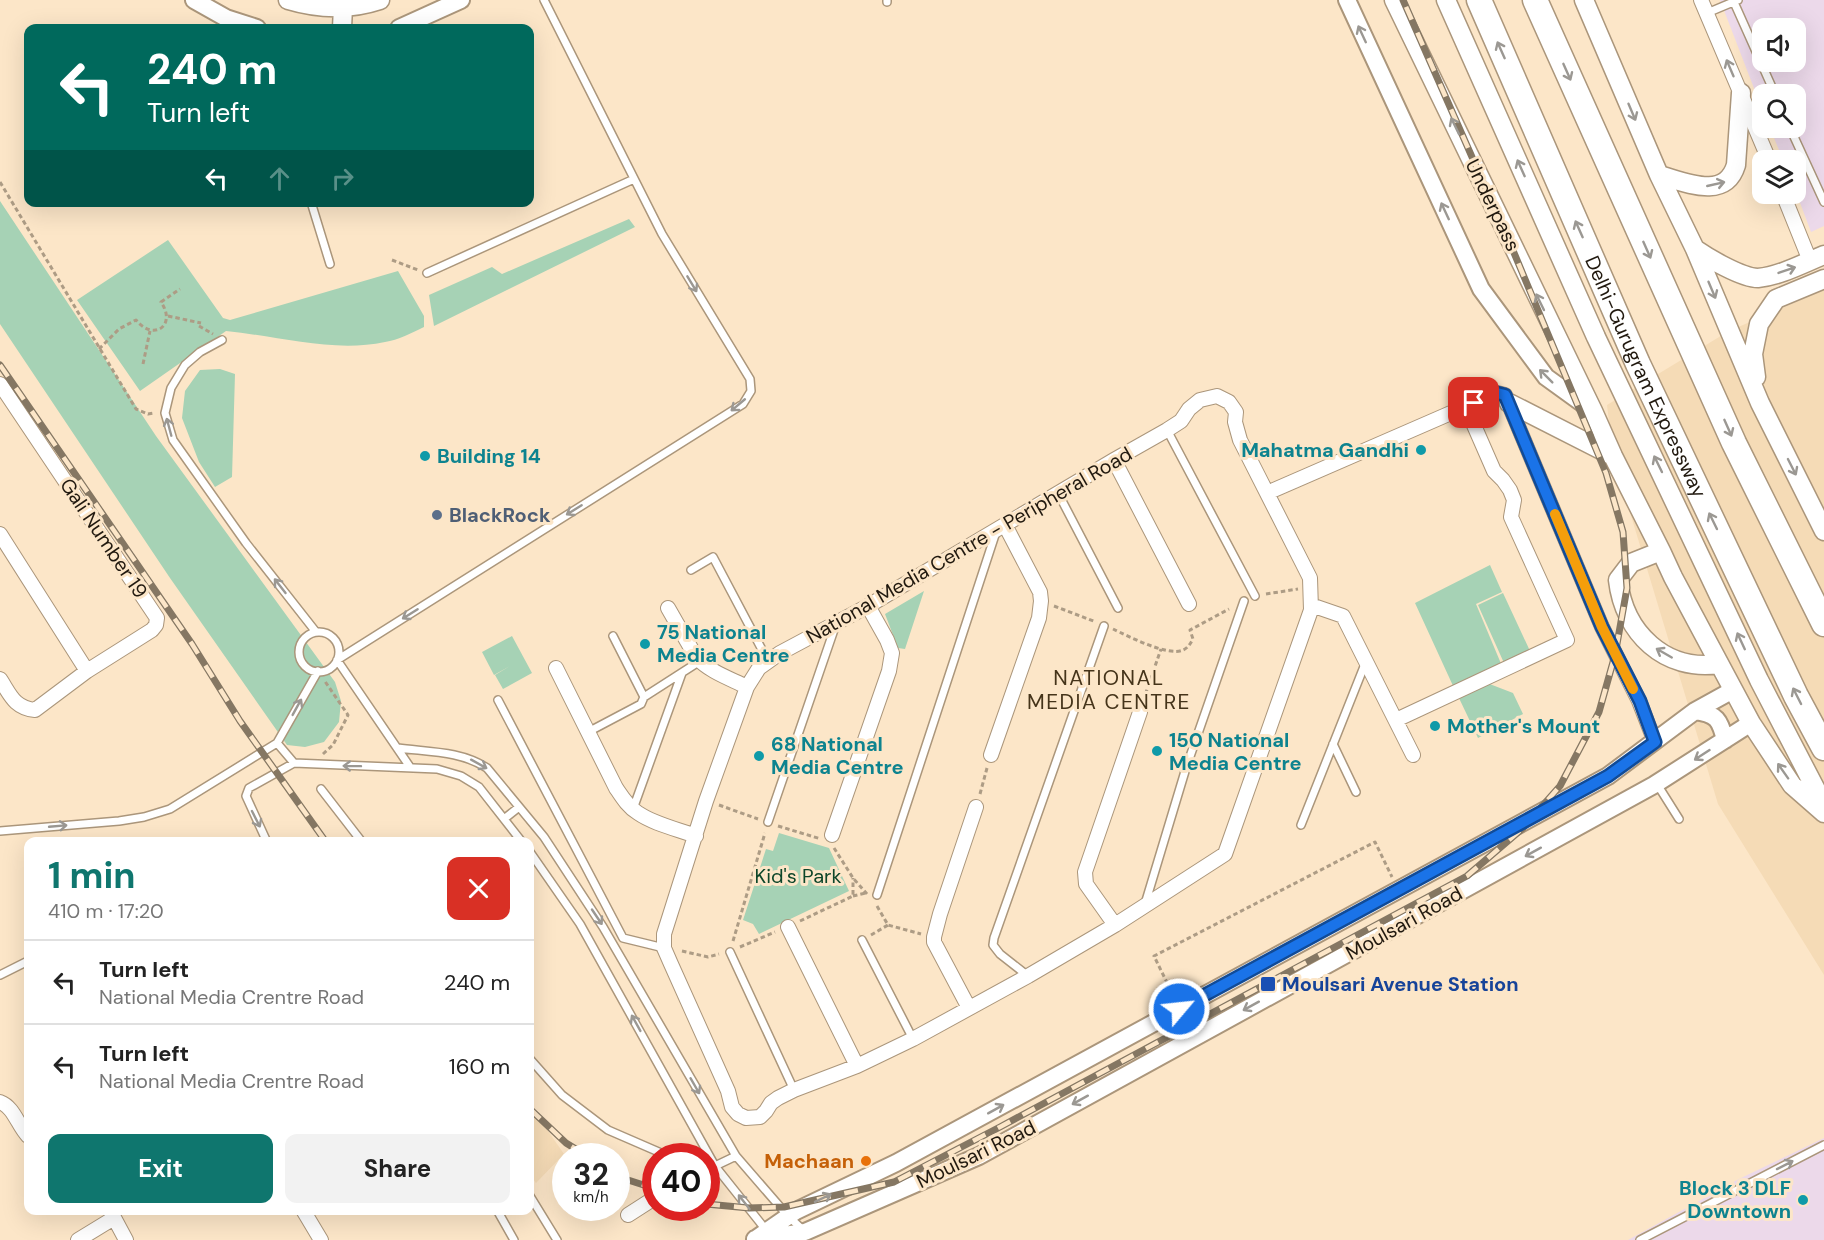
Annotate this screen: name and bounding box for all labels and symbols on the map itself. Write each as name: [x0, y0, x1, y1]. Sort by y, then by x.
one-way arrow: [1356, 25, 1368, 43]
one-way arrow: [1495, 41, 1506, 60]
one-way arrow: [1724, 59, 1735, 78]
one-way arrow: [1562, 63, 1574, 81]
one-way arrow: [1627, 102, 1638, 120]
one-way arrow: [1448, 117, 1460, 135]
street label: Underpass: [1460, 155, 1526, 255]
one-way arrow: [1515, 160, 1526, 178]
one-way arrow: [1706, 178, 1725, 190]
one-way arrow: [1438, 202, 1450, 220]
one-way arrow: [1573, 220, 1584, 238]
one-way arrow: [1642, 241, 1654, 259]
street label: Delhi-Gurugram Expressway: [1579, 252, 1713, 502]
one-way arrow: [1777, 263, 1796, 274]
one-way arrow: [686, 275, 698, 292]
one-way arrow: [1707, 280, 1718, 298]
one-way arrow: [1533, 293, 1545, 311]
one-way arrow: [1539, 368, 1554, 383]
pin: [1448, 377, 1499, 428]
one-way arrow: [730, 398, 746, 411]
one-way arrow: [163, 418, 174, 437]
one-way arrow: [1722, 419, 1734, 437]
place label: Mahatma Gandhi: [1241, 437, 1409, 463]
street label: National Media Centre - Peripheral Road: [801, 441, 1137, 649]
place label: Building 14: [437, 443, 541, 469]
marker: Mahatma Gandhi: [1414, 443, 1428, 457]
marker: Building 14: [418, 449, 432, 463]
one-way arrow: [1651, 456, 1663, 474]
one-way arrow: [1787, 458, 1798, 476]
street label: Gali Number 19: [54, 473, 154, 603]
place label: BlackRock: [449, 502, 551, 528]
one-way arrow: [566, 503, 583, 516]
marker: BlackRock: [430, 508, 444, 522]
one-way arrow: [1706, 512, 1718, 530]
one-way arrow: [273, 578, 286, 594]
one-way arrow: [402, 608, 418, 620]
place label: 75 National Media Centre: [657, 619, 790, 668]
one-way arrow: [1734, 632, 1746, 650]
marker: 75 National Media Centre: [638, 637, 652, 651]
one-way arrow: [1656, 647, 1673, 659]
district label: NATIONAL MEDIA CENTRE: [1027, 664, 1191, 716]
one-way arrow: [1791, 688, 1802, 706]
one-way arrow: [292, 699, 304, 716]
place label: Mother's Mount: [1447, 713, 1600, 739]
marker: Mother's Mount: [1428, 719, 1442, 733]
place label: 150 National Media Centre: [1169, 727, 1302, 776]
place label: 68 National Media Centre: [771, 731, 904, 780]
marker: 150 National Media Centre: [1150, 744, 1164, 758]
one-way arrow: [1693, 748, 1710, 761]
marker: 68 National Media Centre: [752, 749, 766, 763]
one-way arrow: [470, 758, 487, 770]
one-way arrow: [342, 760, 362, 772]
one-way arrow: [1777, 764, 1789, 780]
one-way arrow: [250, 810, 262, 827]
one-way arrow: [48, 820, 68, 831]
one-way arrow: [1524, 847, 1542, 858]
park label: Kid's Park: [754, 863, 842, 889]
street label: Moulsari Road: [1341, 880, 1467, 966]
one-way arrow: [591, 909, 603, 925]
place label: Moulsari Avenue Station: [1282, 971, 1519, 997]
marker: Moulsari Avenue Station: [1259, 975, 1277, 993]
position arrow: [1147, 977, 1211, 1041]
one-way arrow: [1243, 1001, 1260, 1013]
one-way arrow: [630, 1015, 642, 1032]
one-way arrow: [689, 1077, 701, 1094]
one-way arrow: [1072, 1095, 1090, 1106]
one-way arrow: [988, 1102, 1005, 1114]
street label: Moulsari Road: [912, 1114, 1040, 1194]
speed limit sign: 40: [642, 1143, 720, 1221]
place label: Machaan: [764, 1148, 854, 1174]
marker: Machaan: [859, 1154, 873, 1168]
one-way arrow: [1776, 1159, 1793, 1171]
place label: Block 3 DLF Downtown: [1679, 1175, 1791, 1224]
one-way arrow: [814, 1192, 832, 1204]
marker: Block 3 DLF Downtown: [1796, 1193, 1810, 1207]
one-way arrow: [737, 1194, 750, 1210]

